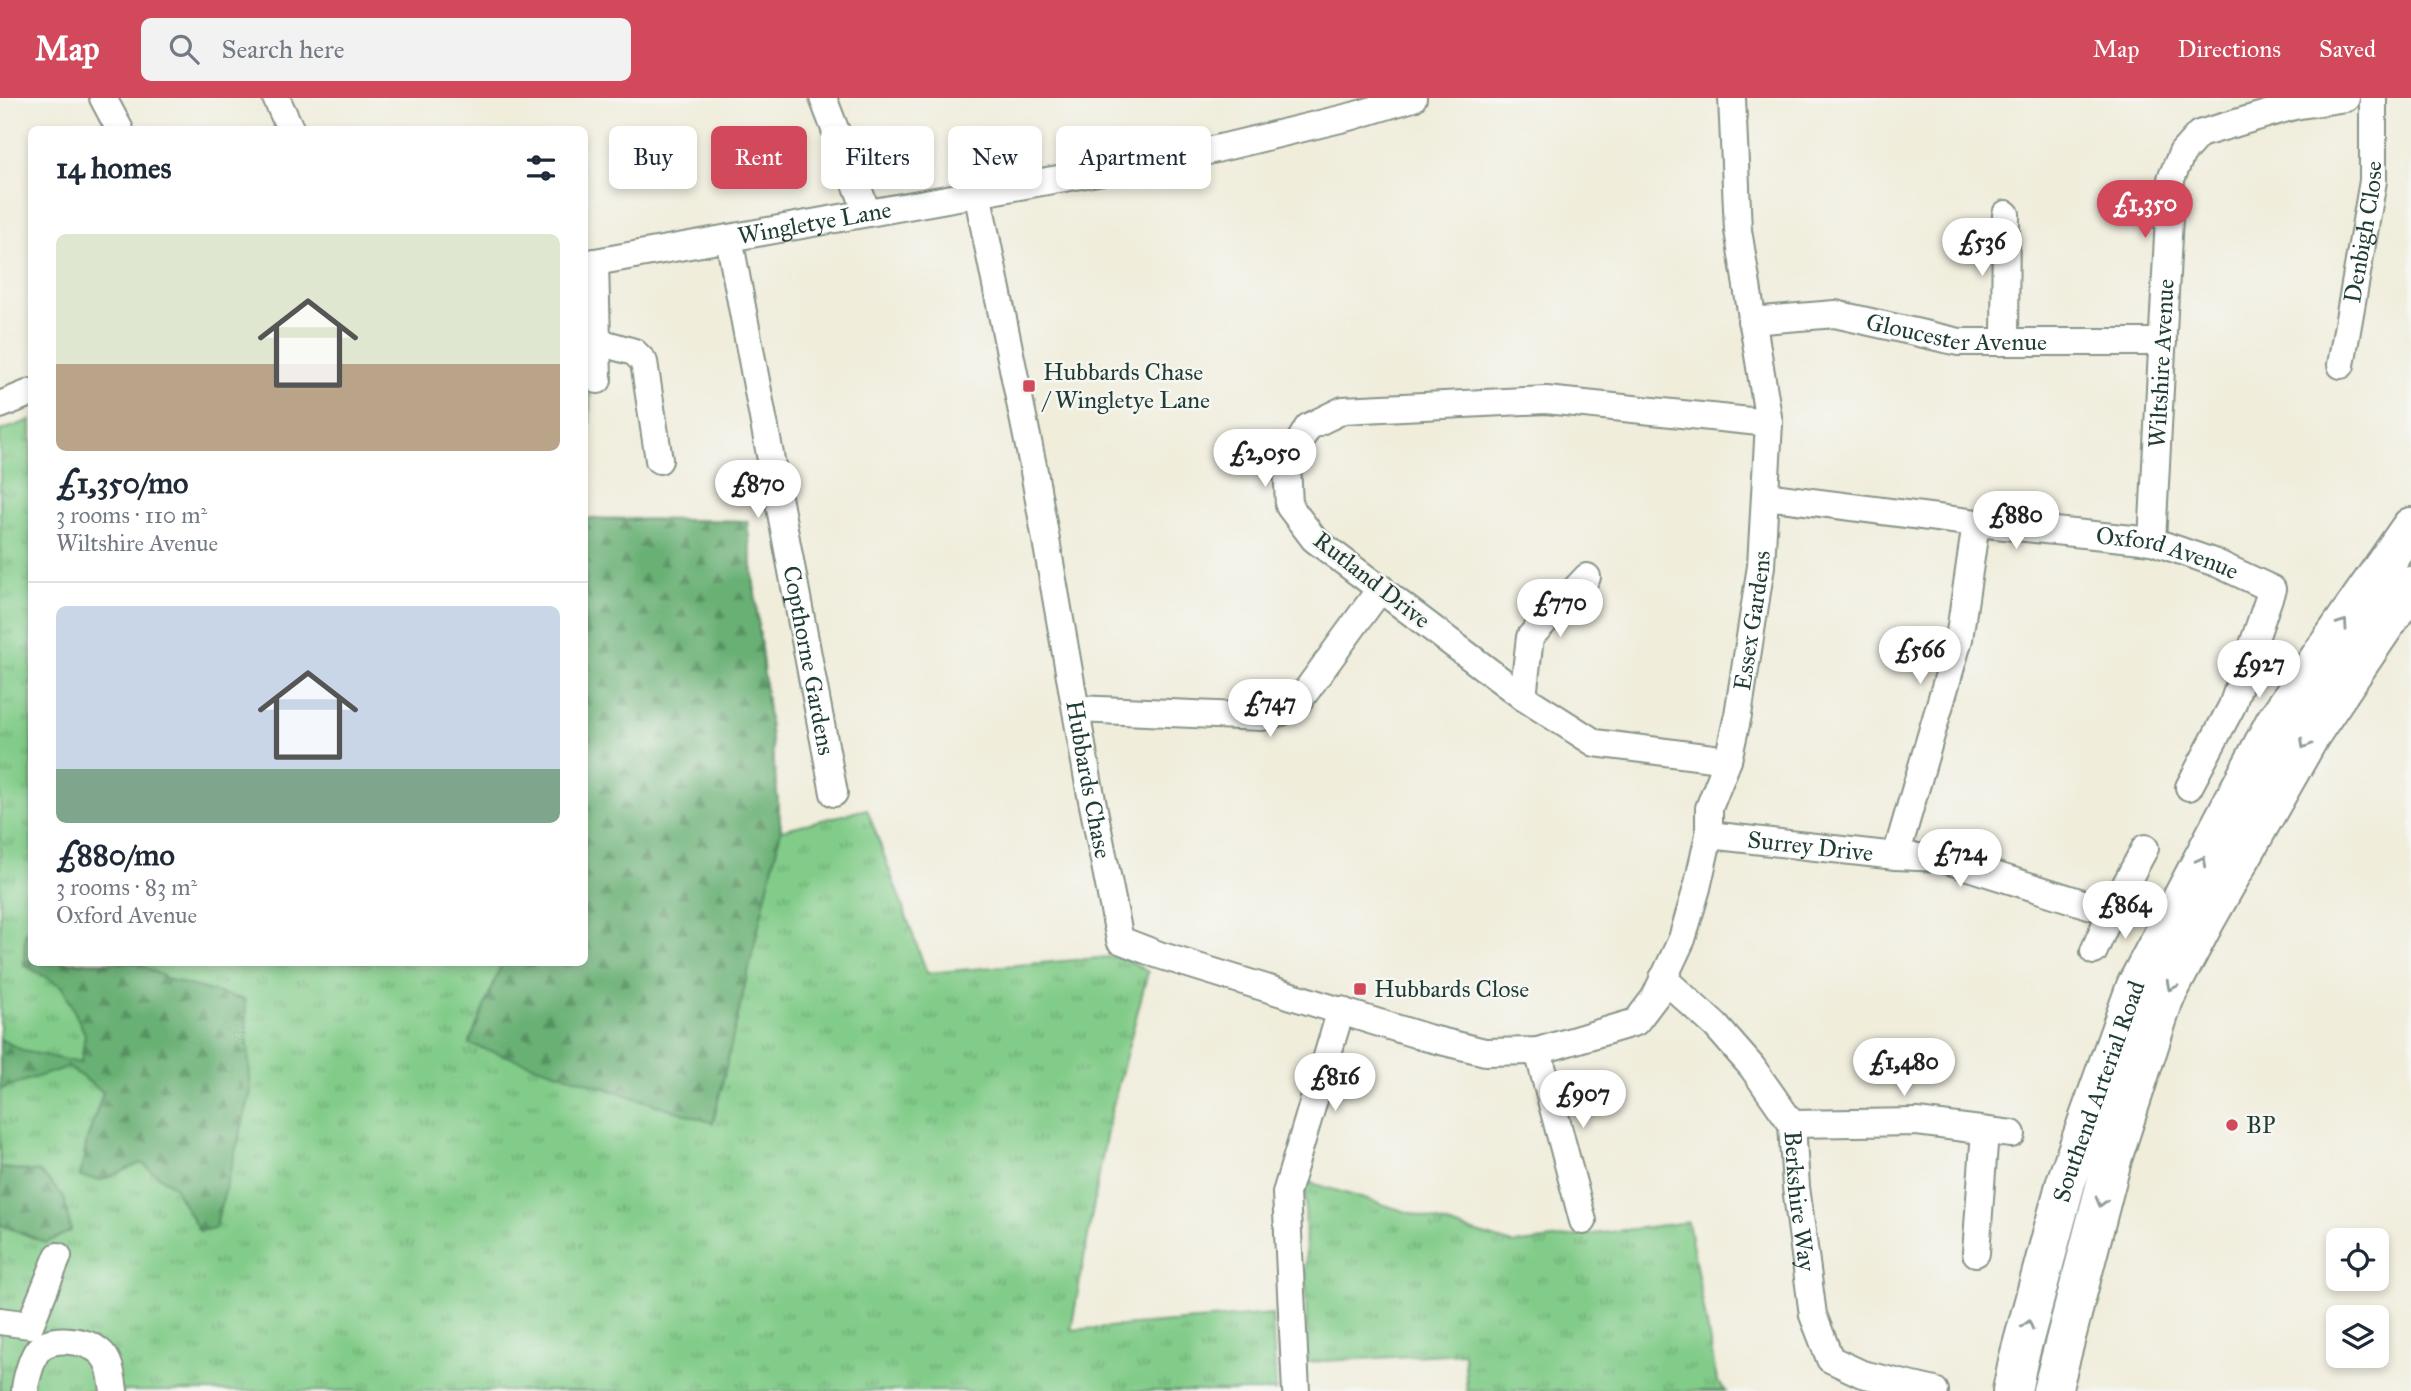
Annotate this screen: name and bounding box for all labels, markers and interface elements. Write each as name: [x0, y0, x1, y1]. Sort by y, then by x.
search box: [141, 18, 631, 81]
text: Map: [35, 29, 99, 69]
icon: search: [165, 30, 203, 68]
text: Search here: [221, 33, 345, 65]
text: Map: [2093, 34, 2140, 64]
text: Directions: [2178, 34, 2281, 64]
text: Saved: [2319, 34, 2376, 64]
chip: Buy: [609, 126, 697, 189]
chip: Rent: [711, 126, 807, 189]
chip: Filters: [821, 126, 934, 189]
chip: New: [948, 126, 1042, 189]
chip: Apartment: [1056, 126, 1211, 189]
icon: filters: [522, 149, 560, 187]
text: 14 homes: [56, 150, 171, 186]
street label: Denbigh Close: [2337, 161, 2388, 305]
pin: £1,350: [2088, 180, 2202, 240]
text: £1,350: [2113, 189, 2177, 217]
street label: Wingletye Lane: [735, 194, 894, 251]
pin: £536: [1941, 218, 2023, 278]
text: £536: [1958, 227, 2006, 255]
street label: Wiltshire Avenue: [2142, 278, 2181, 448]
icon: home: [245, 280, 371, 406]
street label: Gloucester Avenue: [1863, 306, 2047, 357]
place label: Hubbards Chase / Wingletye Lane: [1041, 357, 1210, 415]
marker: Hubbards Chase / Wingletye Lane: [1021, 378, 1037, 394]
pin: £2,050: [1208, 430, 1322, 489]
text: £2,050: [1229, 438, 1301, 466]
pin: £870: [717, 460, 799, 520]
text: £1,350/mo: [56, 465, 188, 501]
text: £870: [731, 469, 785, 497]
pin: £880: [1975, 491, 2057, 551]
text: £880: [1989, 500, 2043, 528]
text: 3 rooms · 110 m²: [56, 501, 207, 529]
street label: Oxford Avenue: [2094, 520, 2243, 586]
street label: Rutland Drive: [1307, 525, 1437, 635]
text: Wiltshire Avenue: [56, 529, 218, 557]
street label: Essex Gardens: [1727, 550, 1777, 692]
street label: Copthorne Gardens: [776, 563, 842, 758]
pin: £770: [1519, 580, 1601, 639]
text: £770: [1533, 588, 1587, 616]
one-way arrow: [2335, 619, 2347, 632]
pin: £566: [1879, 626, 1961, 686]
text: £566: [1895, 635, 1945, 663]
pin: £927: [2218, 640, 2300, 700]
text: £927: [2233, 649, 2285, 677]
icon: home: [245, 652, 371, 778]
pin: £747: [1229, 680, 1311, 739]
text: £747: [1244, 688, 1296, 716]
street label: Hubbards Chase: [1059, 698, 1118, 861]
one-way arrow: [2300, 737, 2313, 750]
street label: Surrey Drive: [1746, 824, 1875, 868]
pin: £724: [1919, 830, 2001, 889]
text: £880/mo: [56, 837, 175, 873]
text: £724: [1934, 838, 1986, 866]
one-way arrow: [2193, 856, 2207, 868]
text: 3 rooms · 83 m²: [56, 873, 197, 901]
pin: £864: [2084, 882, 2166, 941]
text: £864: [2099, 890, 2151, 918]
text: Oxford Avenue: [56, 901, 197, 929]
place label: Hubbards Close: [1374, 974, 1529, 1004]
street label: Southend Arterial Road: [2046, 977, 2152, 1206]
one-way arrow: [2166, 979, 2179, 991]
marker: Hubbards Close: [1352, 981, 1368, 997]
pin: £1,480: [1847, 1038, 1961, 1098]
text: £1,480: [1869, 1047, 1939, 1075]
pin: £816: [1294, 1054, 1376, 1113]
text: £816: [1310, 1062, 1360, 1090]
pin: £907: [1542, 1070, 1624, 1130]
text: £907: [1556, 1079, 1610, 1107]
place label: BP: [2246, 1110, 2276, 1140]
marker: BP: [2224, 1117, 2240, 1133]
street label: Berkshire Way: [1777, 1130, 1822, 1274]
one-way arrow: [2095, 1196, 2109, 1208]
map controls: [2326, 1228, 2389, 1368]
button: locate: [2326, 1228, 2389, 1291]
button: layers: [2326, 1305, 2389, 1368]
one-way arrow: [2019, 1319, 2034, 1331]

